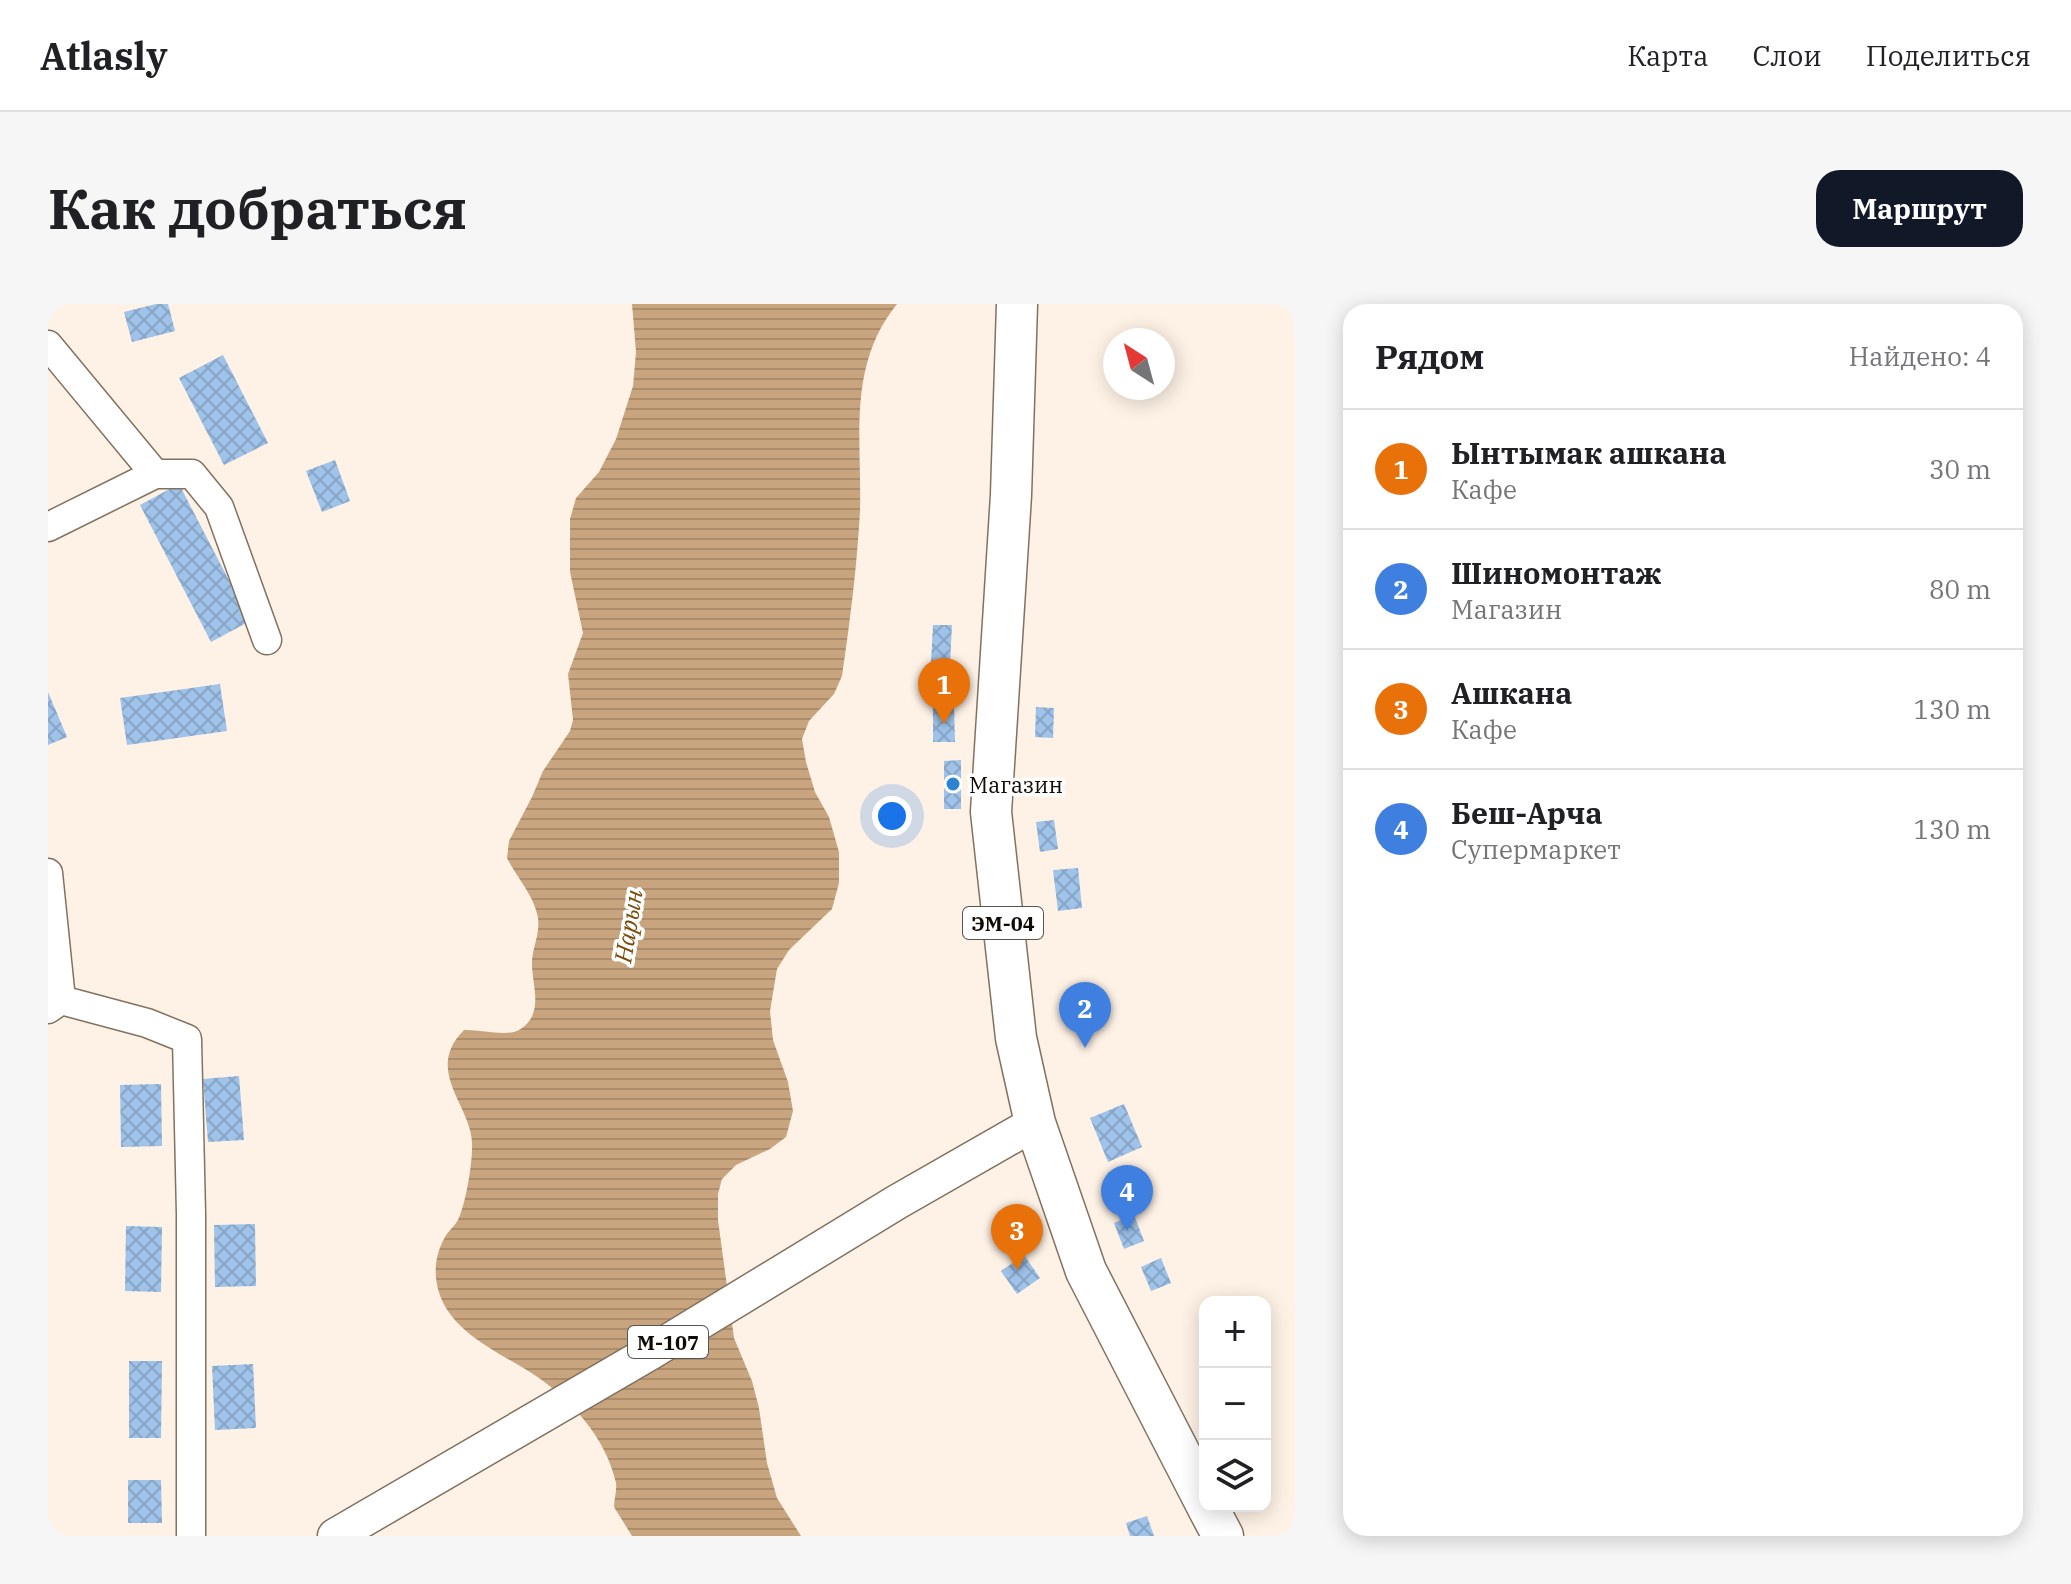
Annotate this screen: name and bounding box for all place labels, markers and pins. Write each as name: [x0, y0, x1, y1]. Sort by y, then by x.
pin: 1: [918, 658, 970, 724]
place label: Магазин: [969, 770, 1063, 799]
marker: Магазин: [944, 775, 962, 793]
pin: 2: [1059, 982, 1111, 1048]
pin: 4: [1101, 1165, 1153, 1231]
pin: 3: [991, 1204, 1043, 1270]

